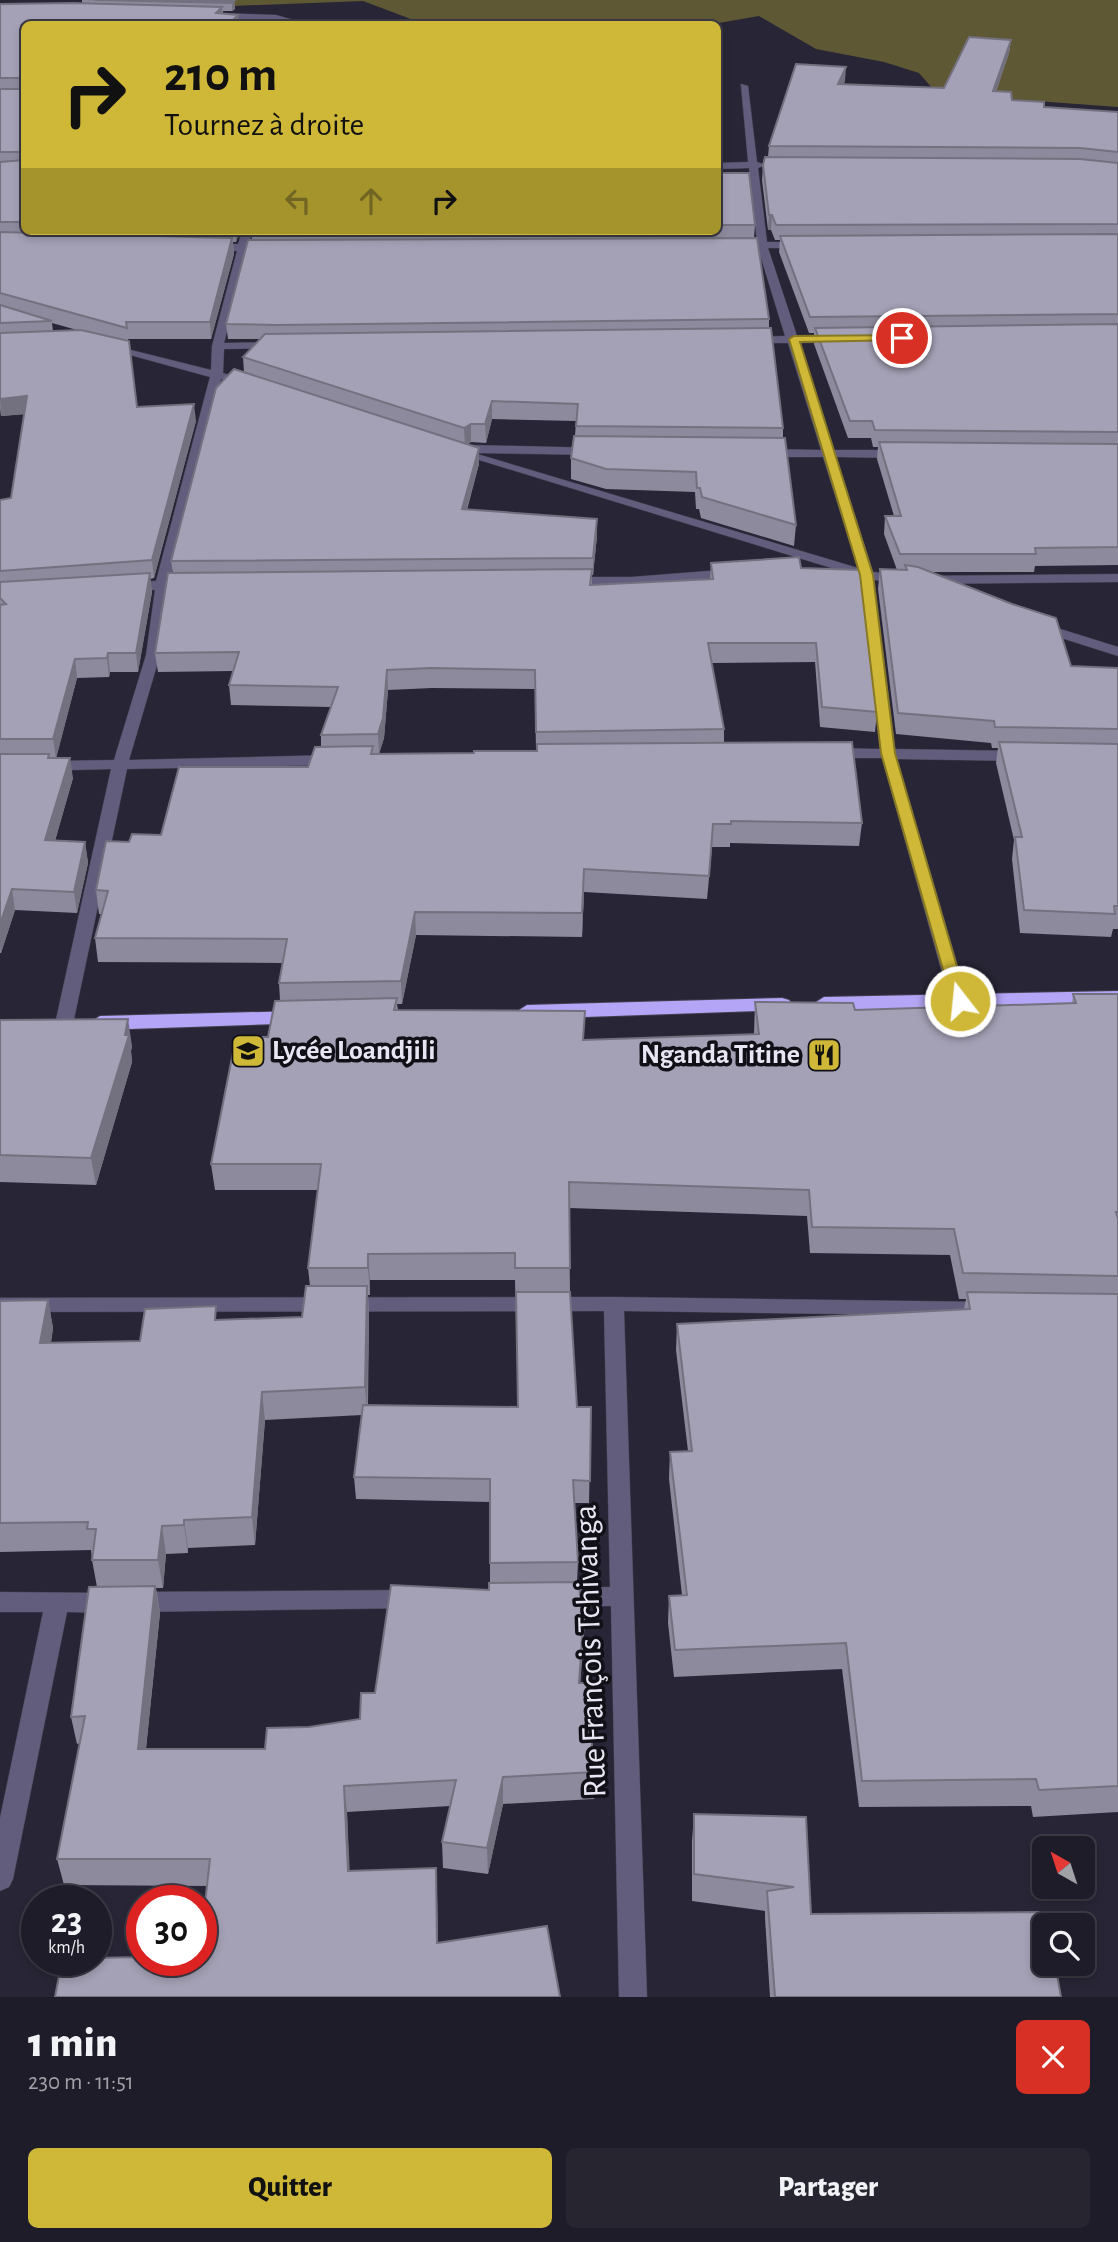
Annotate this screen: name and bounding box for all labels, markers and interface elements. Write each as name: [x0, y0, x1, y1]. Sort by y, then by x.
icon: right: [49, 49, 140, 140]
text: 210 m: [164, 51, 277, 100]
text: Tournez à droite: [164, 109, 364, 141]
icon: left: [279, 182, 317, 220]
icon: ahead: [352, 182, 390, 220]
icon: right: [425, 182, 463, 220]
pin: [872, 308, 932, 368]
icon: arrive: [883, 319, 921, 357]
position arrow: [923, 964, 997, 1038]
school or university icon: Lycée Loandjili: [229, 1032, 267, 1070]
restaurant icon: Nganda Titine: [805, 1036, 843, 1074]
place label: Lycée Loandjili: [272, 1037, 436, 1065]
place label: Nganda Titine: [641, 1041, 800, 1069]
street label: Rue François Tchivanga: [569, 1504, 613, 1798]
north arrow: [1032, 1836, 1096, 1899]
map controls: [1032, 1836, 1095, 1976]
speed limit sign: 30: [126, 1885, 217, 1976]
text: 23: [51, 1904, 82, 1939]
button: search: [1032, 1913, 1095, 1976]
text: km/h: [48, 1939, 85, 1957]
button: close: [1016, 2020, 1090, 2094]
text: 1 min: [28, 2022, 117, 2064]
text: 230 m · 11:51: [28, 2071, 134, 2094]
button: Quitter: [28, 2148, 552, 2228]
button: Partager: [566, 2148, 1090, 2228]

